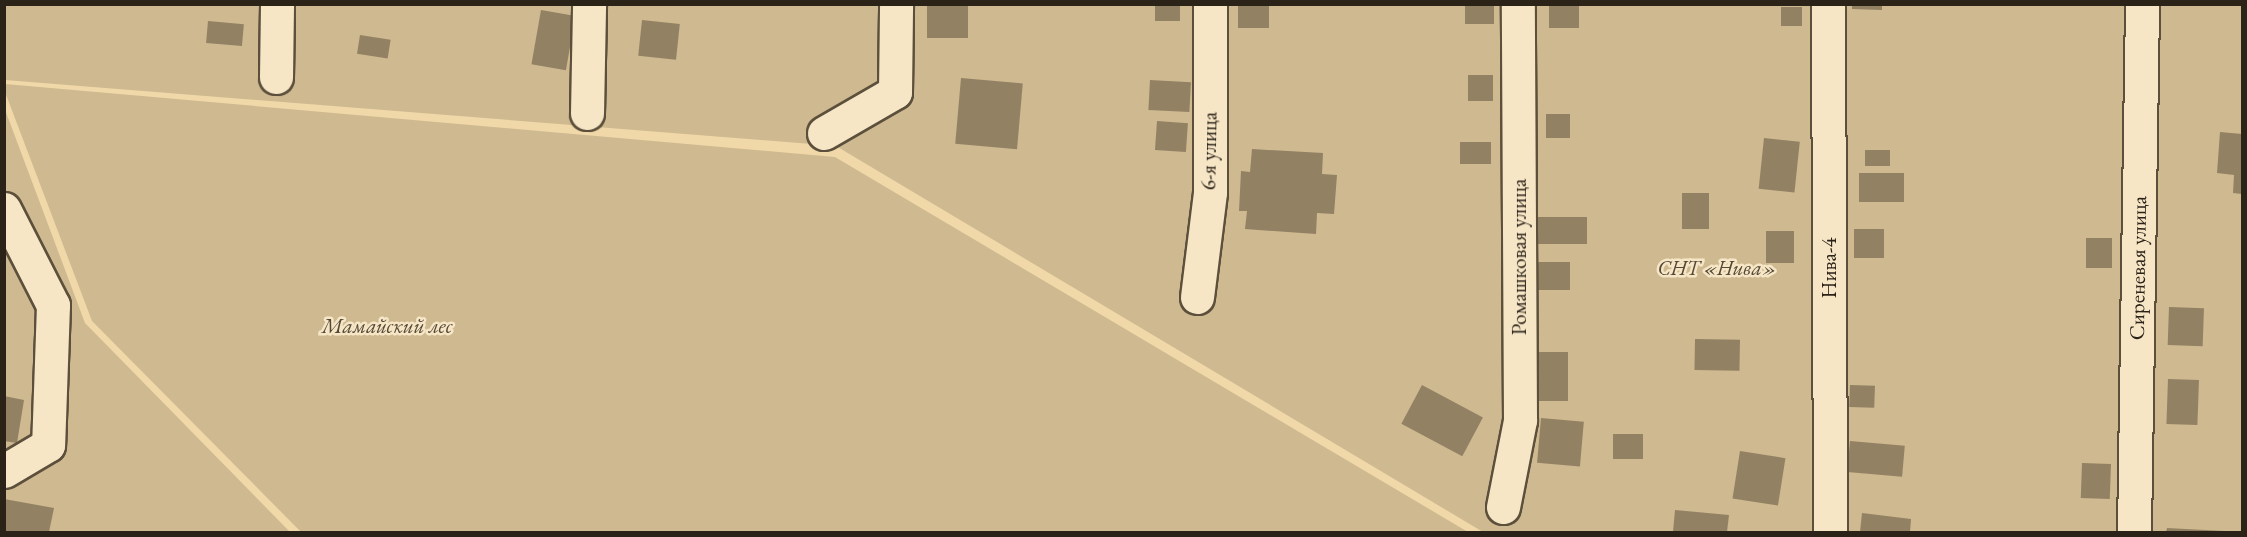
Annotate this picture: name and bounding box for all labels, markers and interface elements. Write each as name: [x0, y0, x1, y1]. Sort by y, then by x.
street label: 6-я улица: [1196, 112, 1222, 190]
street label: Ромашковая улица: [1506, 179, 1532, 335]
street label: Сиреневая улица: [2124, 196, 2152, 340]
street label: Нива-4: [1816, 237, 1842, 299]
park label: СНТ «Нива»: [1658, 255, 1776, 281]
park label: Мамайский лес: [322, 313, 452, 339]

